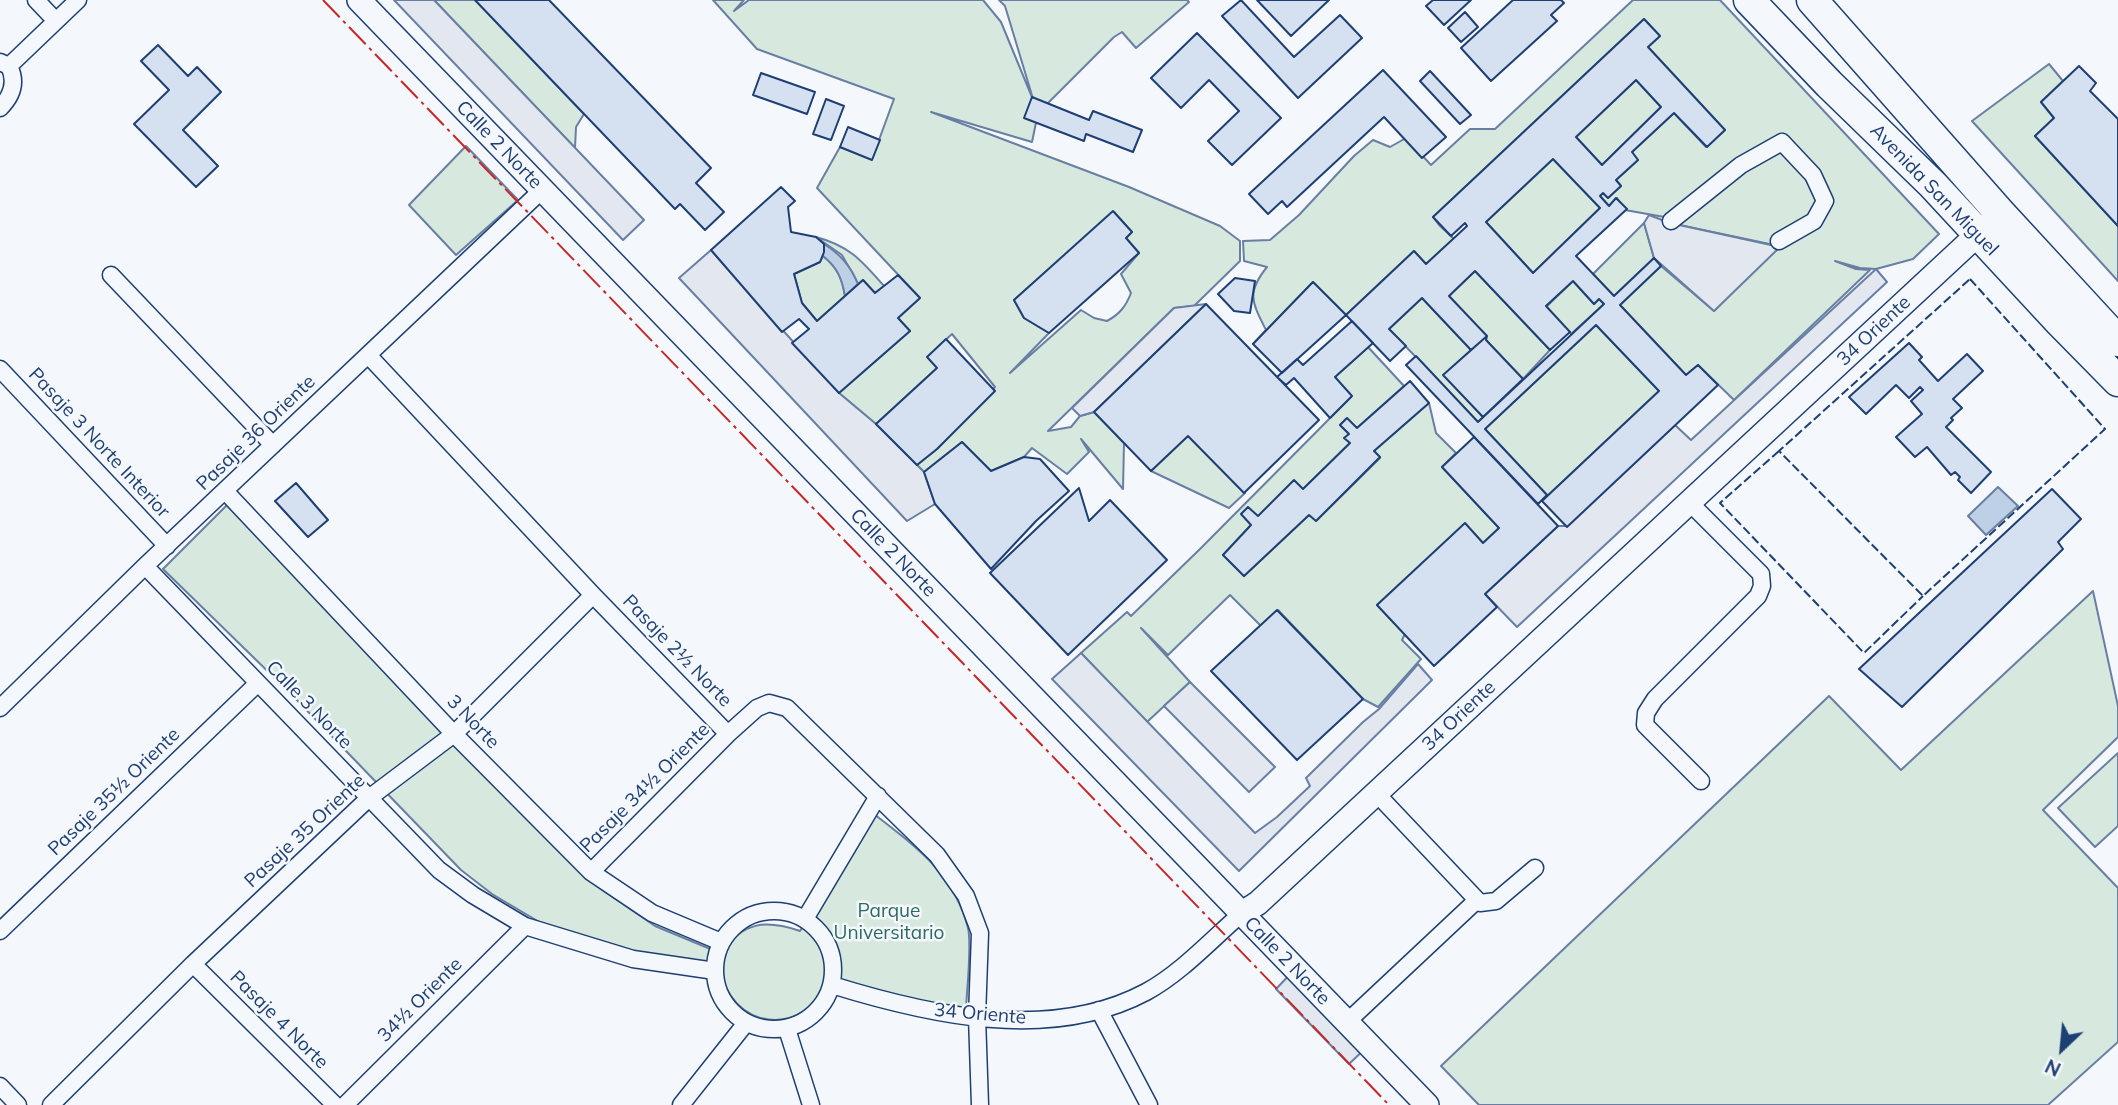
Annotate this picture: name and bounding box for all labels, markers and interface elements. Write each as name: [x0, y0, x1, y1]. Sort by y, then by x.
street label: Calle 2 Norte: [451, 96, 547, 194]
street label: Avenida San Miguel: [1865, 119, 2003, 261]
street label: 34 Oriente: [1833, 291, 1915, 371]
street label: Pasaje 3 Norte Interior: [24, 363, 174, 523]
street label: Pasaje 36 Oriente: [192, 371, 320, 495]
street label: Calle 2 Norte: [845, 504, 941, 602]
street label: Pasaje 2½ Norte: [618, 590, 736, 712]
street label: Calle 3 Norte: [261, 656, 357, 754]
street label: 34 Oriente: [1418, 676, 1500, 756]
street label: 3 Norte: [442, 690, 504, 754]
street label: Pasaje 34½ Oriente: [575, 718, 715, 858]
street label: Pasaje 35½ Oriente: [43, 723, 185, 861]
street label: Pasaje 35 Oriente: [240, 769, 370, 893]
park label: Parque Universitario: [834, 900, 944, 944]
street label: Calle 2 Norte: [1239, 912, 1335, 1010]
street label: 34½ Oriente: [373, 953, 467, 1047]
street label: Pasaje 4 Norte: [225, 966, 333, 1074]
street label: 34 Oriente: [933, 999, 1027, 1029]
north arrow: [2027, 1014, 2097, 1084]
text: N: [2041, 1054, 2065, 1082]

